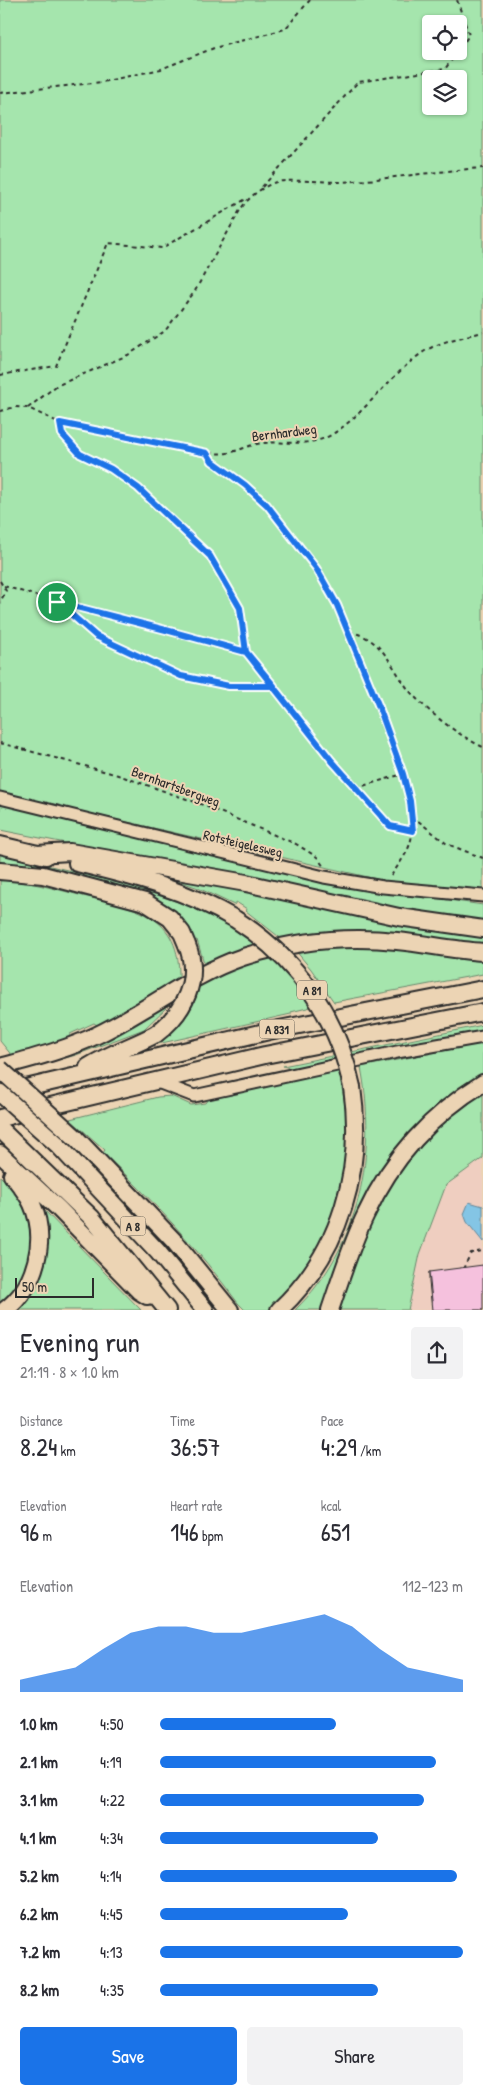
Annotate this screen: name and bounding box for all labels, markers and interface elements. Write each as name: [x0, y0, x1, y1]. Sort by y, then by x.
map controls: [422, 15, 467, 115]
button: locate: [422, 15, 467, 60]
button: layers: [422, 70, 467, 115]
street label: Bernhardweg: [251, 419, 317, 446]
pin: [36, 581, 78, 623]
icon: arrive: [43, 588, 71, 616]
street label: Bernhartsbergweg: [129, 761, 223, 812]
street label: Rotsteigelesweg: [201, 825, 284, 862]
road number: A 81: [297, 980, 327, 1000]
road number: A 831: [260, 1020, 294, 1038]
road number: A 8: [120, 1216, 146, 1236]
scale bar: [15, 1275, 94, 1298]
text: 50 m: [22, 1277, 47, 1296]
text: Evening run: [20, 1323, 140, 1361]
button: share: [411, 1327, 463, 1379]
text: 21:19 · 8 × 1.0 km: [20, 1361, 119, 1383]
text: Distance: [20, 1411, 63, 1430]
text: Time: [170, 1411, 195, 1430]
text: Pace: [321, 1411, 344, 1430]
text: 8.24: [20, 1430, 57, 1464]
text: 36:57: [170, 1430, 220, 1464]
text: 4:29: [321, 1430, 357, 1464]
text: km: [57, 1441, 76, 1460]
text: /km: [357, 1441, 381, 1460]
text: Elevation: [20, 1496, 67, 1515]
text: Heart rate: [170, 1496, 223, 1515]
text: kcal: [321, 1496, 341, 1515]
text: 96: [20, 1515, 39, 1549]
text: 146: [170, 1515, 199, 1549]
text: 651: [321, 1515, 350, 1549]
text: m: [39, 1526, 52, 1545]
text: bpm: [199, 1526, 223, 1545]
text: Elevation: [20, 1575, 73, 1597]
text: 112–123 m: [402, 1575, 463, 1597]
text: 1.0 km: [20, 1713, 58, 1735]
text: 4:50: [100, 1713, 124, 1735]
text: 2.1 km: [20, 1751, 58, 1773]
text: 4:19: [100, 1751, 121, 1773]
text: 3.1 km: [20, 1789, 58, 1811]
text: 4:22: [100, 1789, 125, 1811]
text: 4.1 km: [20, 1827, 56, 1849]
text: 4:34: [100, 1827, 123, 1849]
text: 5.2 km: [20, 1865, 59, 1887]
text: 4:14: [100, 1865, 122, 1887]
text: 6.2 km: [20, 1903, 59, 1925]
text: 4:45: [100, 1903, 122, 1925]
text: 7.2 km: [20, 1941, 60, 1963]
text: 4:13: [100, 1941, 123, 1963]
text: 8.2 km: [20, 1979, 59, 2001]
text: 4:35: [100, 1979, 124, 2001]
button: Save: [20, 2027, 237, 2085]
button: Share: [247, 2027, 463, 2085]

